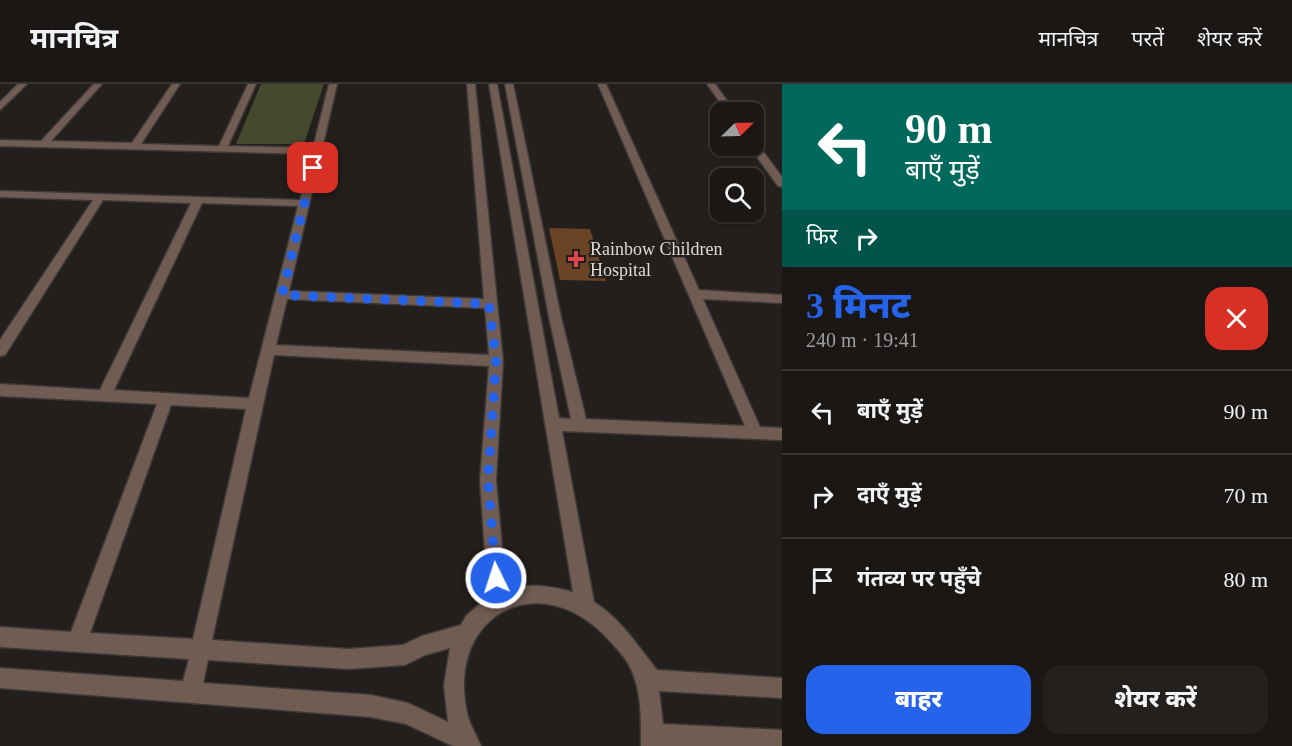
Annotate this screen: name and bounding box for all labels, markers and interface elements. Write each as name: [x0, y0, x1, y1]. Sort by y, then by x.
text: मानचित्र: [30, 23, 118, 54]
text: मानचित्र: [1038, 27, 1098, 51]
text: परतें: [1131, 27, 1164, 51]
text: शेयर करें: [1197, 27, 1262, 51]
north arrow: [710, 102, 764, 156]
map controls: [710, 102, 764, 222]
text: 90 m: [905, 106, 993, 152]
icon: left: [806, 108, 884, 186]
pin: [287, 142, 338, 193]
icon: arrive: [296, 151, 329, 184]
text: बाएँ मुड़ें: [905, 155, 980, 185]
button: search: [710, 168, 764, 222]
icon: right: [850, 222, 883, 255]
text: फिर: [806, 224, 838, 249]
place label: Rainbow Children Hospital: [590, 239, 723, 280]
marker: Rainbow Children Hospital: [567, 250, 585, 268]
text: 3 मिनट: [806, 286, 911, 326]
button: close: [1205, 287, 1268, 350]
text: 240 m · 19:41: [806, 329, 919, 351]
icon: left: [806, 396, 839, 429]
text: बाएँ मुड़ें: [857, 398, 923, 423]
text: 90 m: [1223, 399, 1268, 424]
icon: right: [806, 480, 839, 513]
text: दाएँ मुड़ें: [857, 482, 922, 507]
text: 70 m: [1223, 483, 1268, 508]
position arrow: [464, 546, 528, 610]
icon: arrive: [806, 564, 839, 597]
text: गंतव्य पर पहुँचे: [857, 566, 981, 591]
text: 80 m: [1223, 567, 1268, 592]
button: बाहर: [806, 665, 1031, 734]
button: शेयर करें: [1043, 665, 1268, 734]

